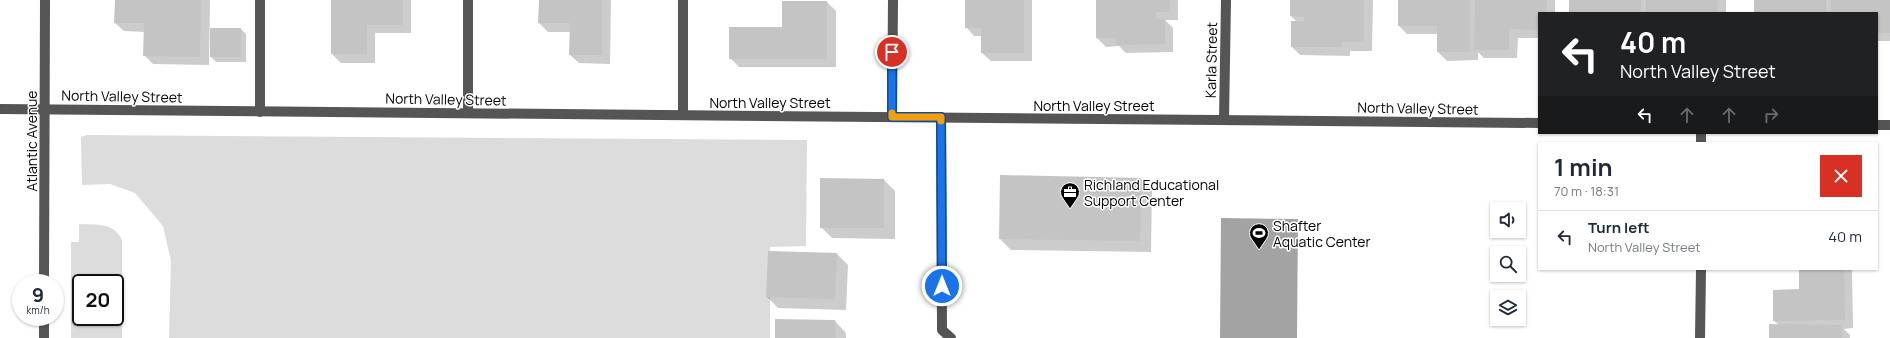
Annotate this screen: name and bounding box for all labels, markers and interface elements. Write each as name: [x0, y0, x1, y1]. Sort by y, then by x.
street label: Karla Street: [1201, 21, 1221, 98]
text: 40 m: [1620, 23, 1686, 61]
icon: left: [1554, 28, 1606, 80]
pin: [875, 35, 909, 69]
icon: arrive: [881, 41, 903, 63]
text: North Valley Street: [1620, 59, 1776, 83]
street label: North Valley Street: [61, 85, 183, 107]
street label: North Valley Street: [385, 88, 507, 110]
street label: Atlantic Avenue: [22, 91, 41, 191]
street label: North Valley Street: [709, 93, 831, 112]
street label: North Valley Street: [1033, 96, 1155, 115]
street label: North Valley Street: [1357, 97, 1479, 119]
icon: left: [1634, 104, 1656, 126]
icon: ahead: [1676, 104, 1698, 126]
icon: ahead: [1718, 104, 1740, 126]
icon: right: [1760, 104, 1782, 126]
text: 1 min: [1554, 150, 1613, 183]
button: close: [1820, 155, 1862, 197]
place label: Richland Educational Support Center: [1084, 175, 1219, 210]
office icon: Richland Educational Support Center: [1059, 181, 1081, 209]
text: 70 m · 18:31: [1554, 182, 1619, 200]
map controls: [1490, 202, 1526, 326]
button: sound: [1490, 202, 1526, 238]
place label: Shafter Aquatic Center: [1273, 216, 1371, 251]
text: Turn left: [1588, 217, 1650, 238]
sports icon: Shafter Aquatic Center: [1248, 222, 1270, 250]
icon: left: [1554, 226, 1576, 248]
text: 40 m: [1828, 226, 1862, 247]
text: North Valley Street: [1588, 238, 1700, 256]
button: search: [1490, 246, 1526, 282]
position arrow: [921, 265, 963, 307]
speed limit sign: 20: [72, 274, 124, 326]
text: 9: [32, 281, 44, 308]
button: layers: [1490, 290, 1526, 326]
text: km/h: [26, 303, 50, 317]

